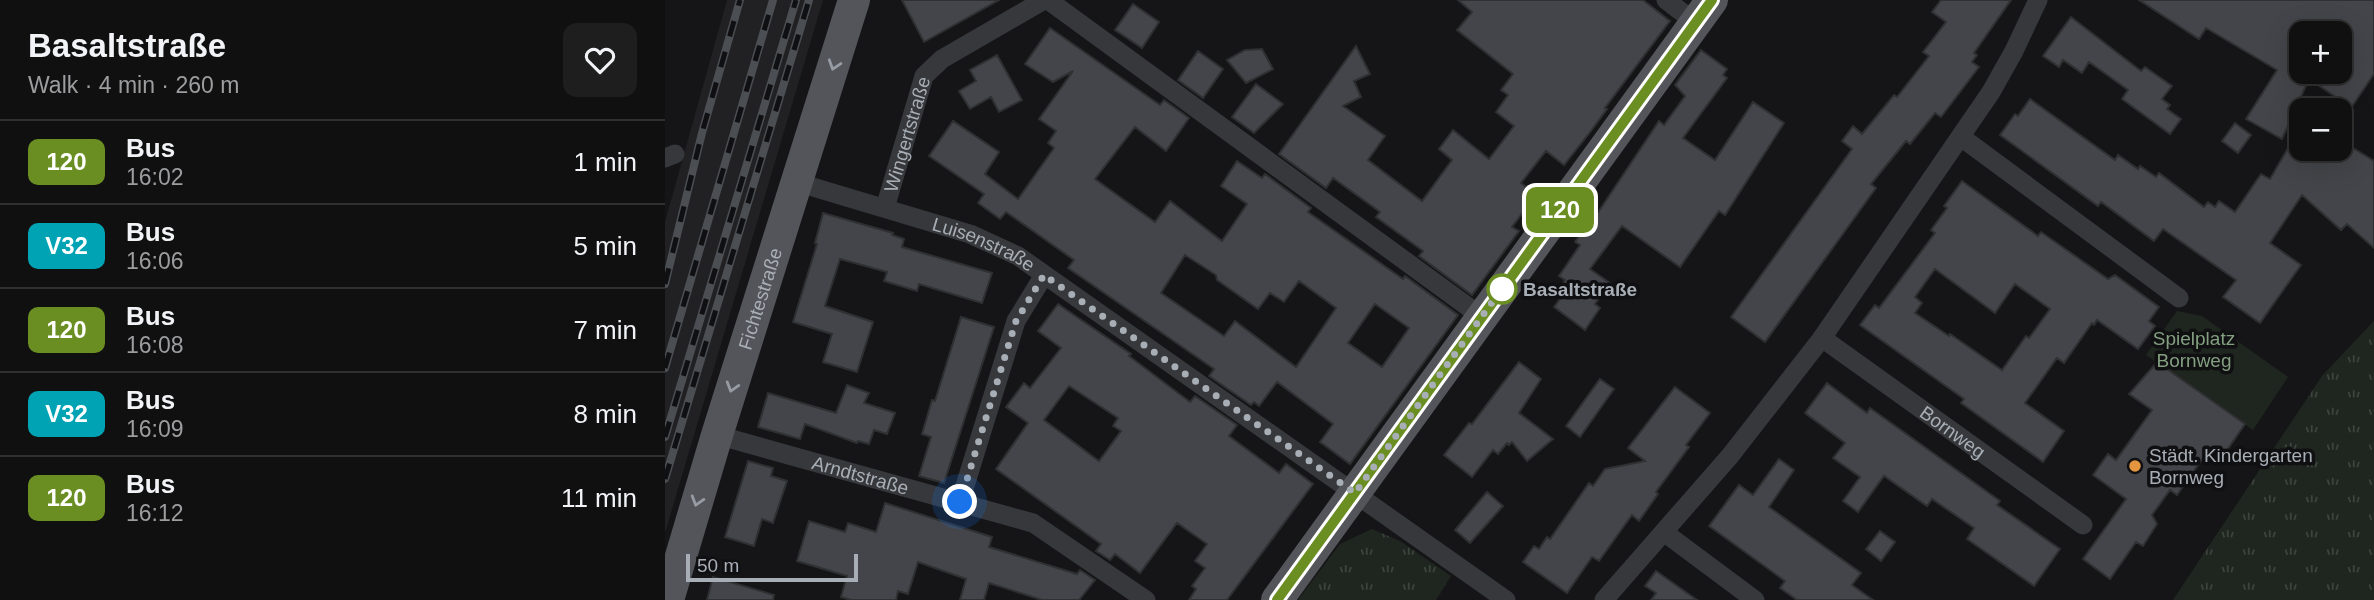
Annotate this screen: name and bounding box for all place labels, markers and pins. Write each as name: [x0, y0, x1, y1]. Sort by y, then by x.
marker: Basaltstraße: [1487, 274, 1517, 304]
place label: Basaltstraße: [1523, 279, 1637, 300]
place label: Städt. Kindergarten Bornweg: [2149, 445, 2313, 488]
marker: Städt. Kindergarten Bornweg: [2127, 458, 2143, 474]

